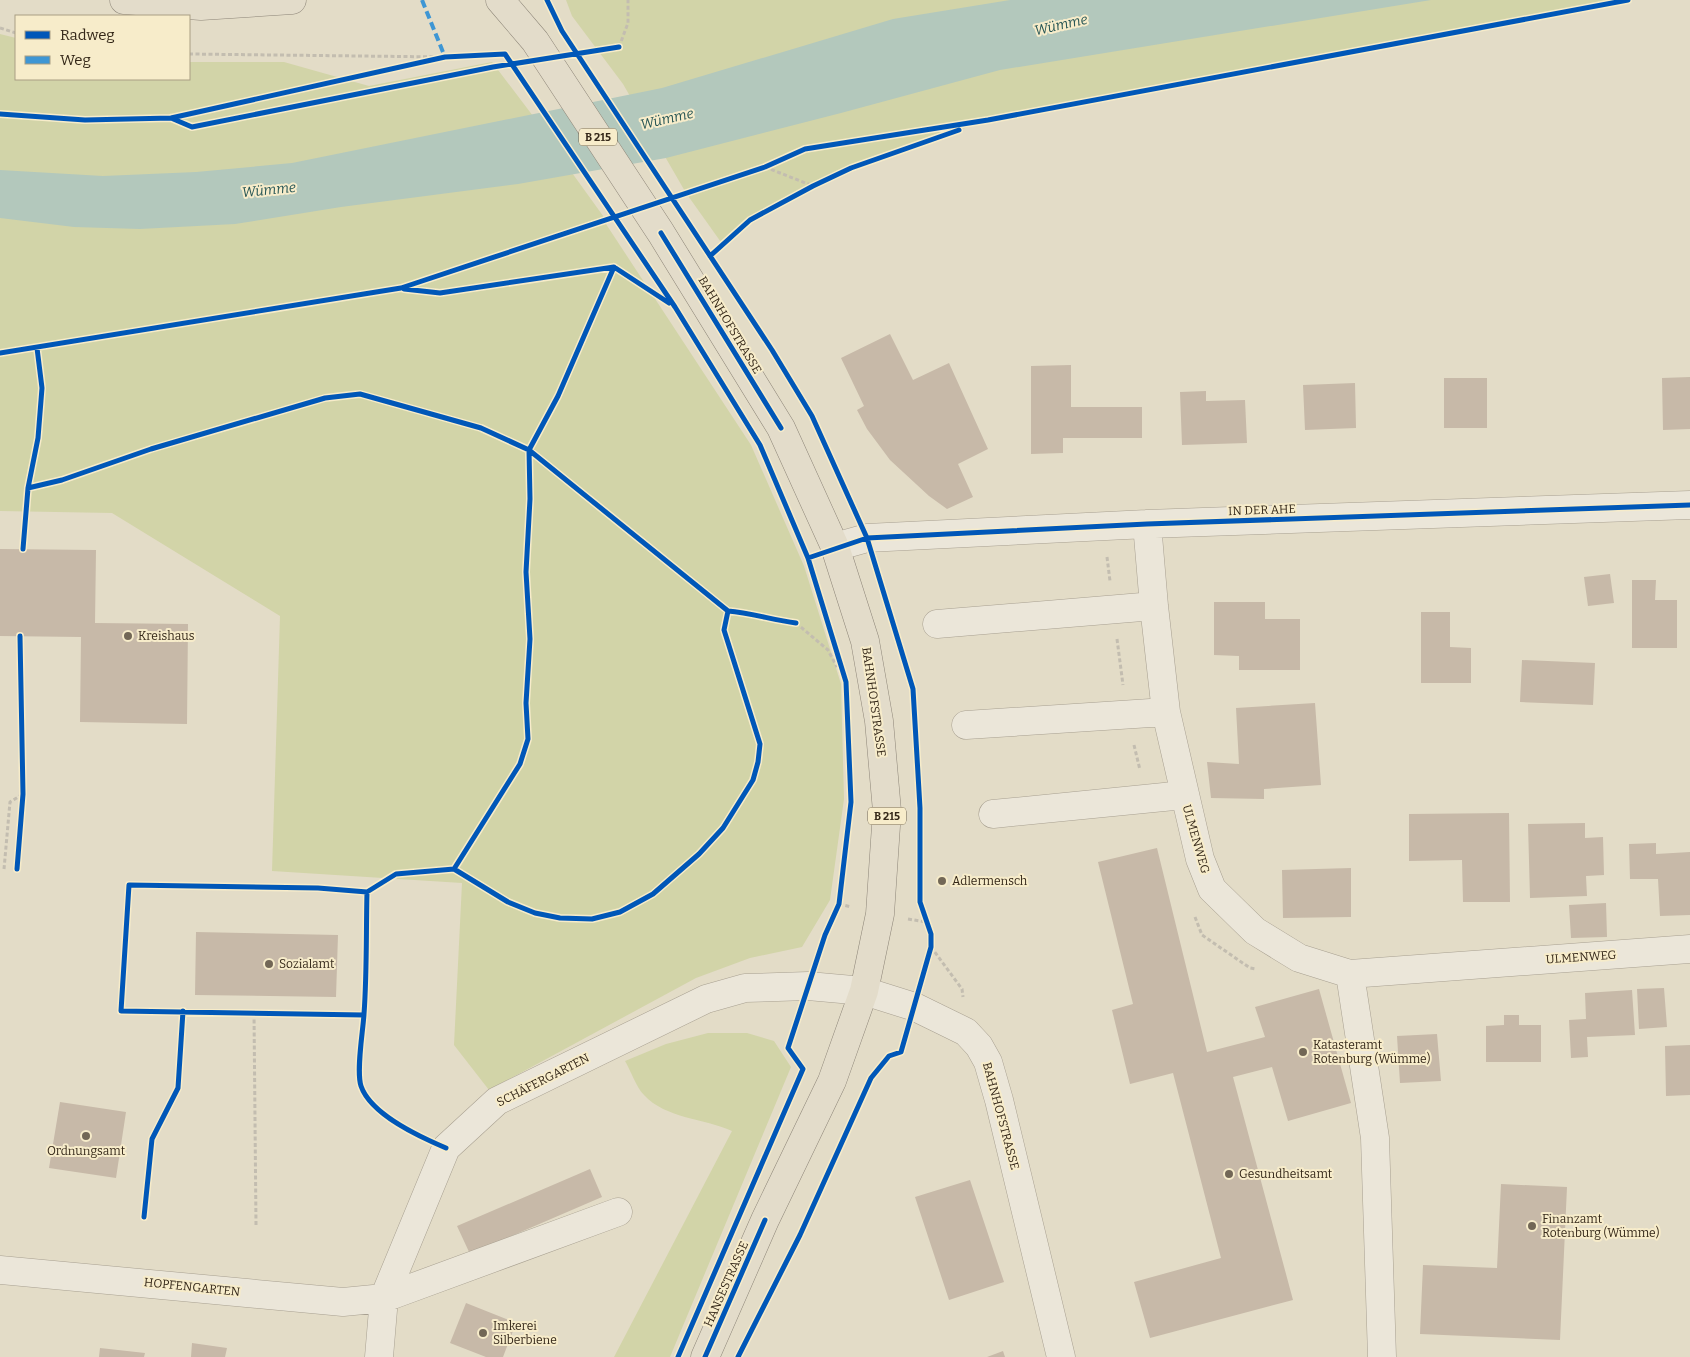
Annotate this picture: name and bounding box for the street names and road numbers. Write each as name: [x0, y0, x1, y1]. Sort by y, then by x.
road number: B 215: [579, 128, 617, 146]
street label: BAHNHOFSTRASSE: [695, 274, 765, 376]
street label: IN DER AHE: [1228, 502, 1296, 518]
street label: BAHNHOFSTRASSE: [859, 646, 889, 758]
street label: ULMENWEG: [1180, 803, 1213, 875]
road number: B 215: [868, 808, 906, 824]
street label: ULMENWEG: [1545, 948, 1617, 966]
street label: SCHÄFERGARTEN: [494, 1049, 592, 1109]
street label: BAHNHOFSTRASSE: [980, 1061, 1022, 1171]
street label: HANSESTRASSE: [701, 1239, 751, 1329]
street label: HOPFENGARTEN: [143, 1275, 241, 1299]

